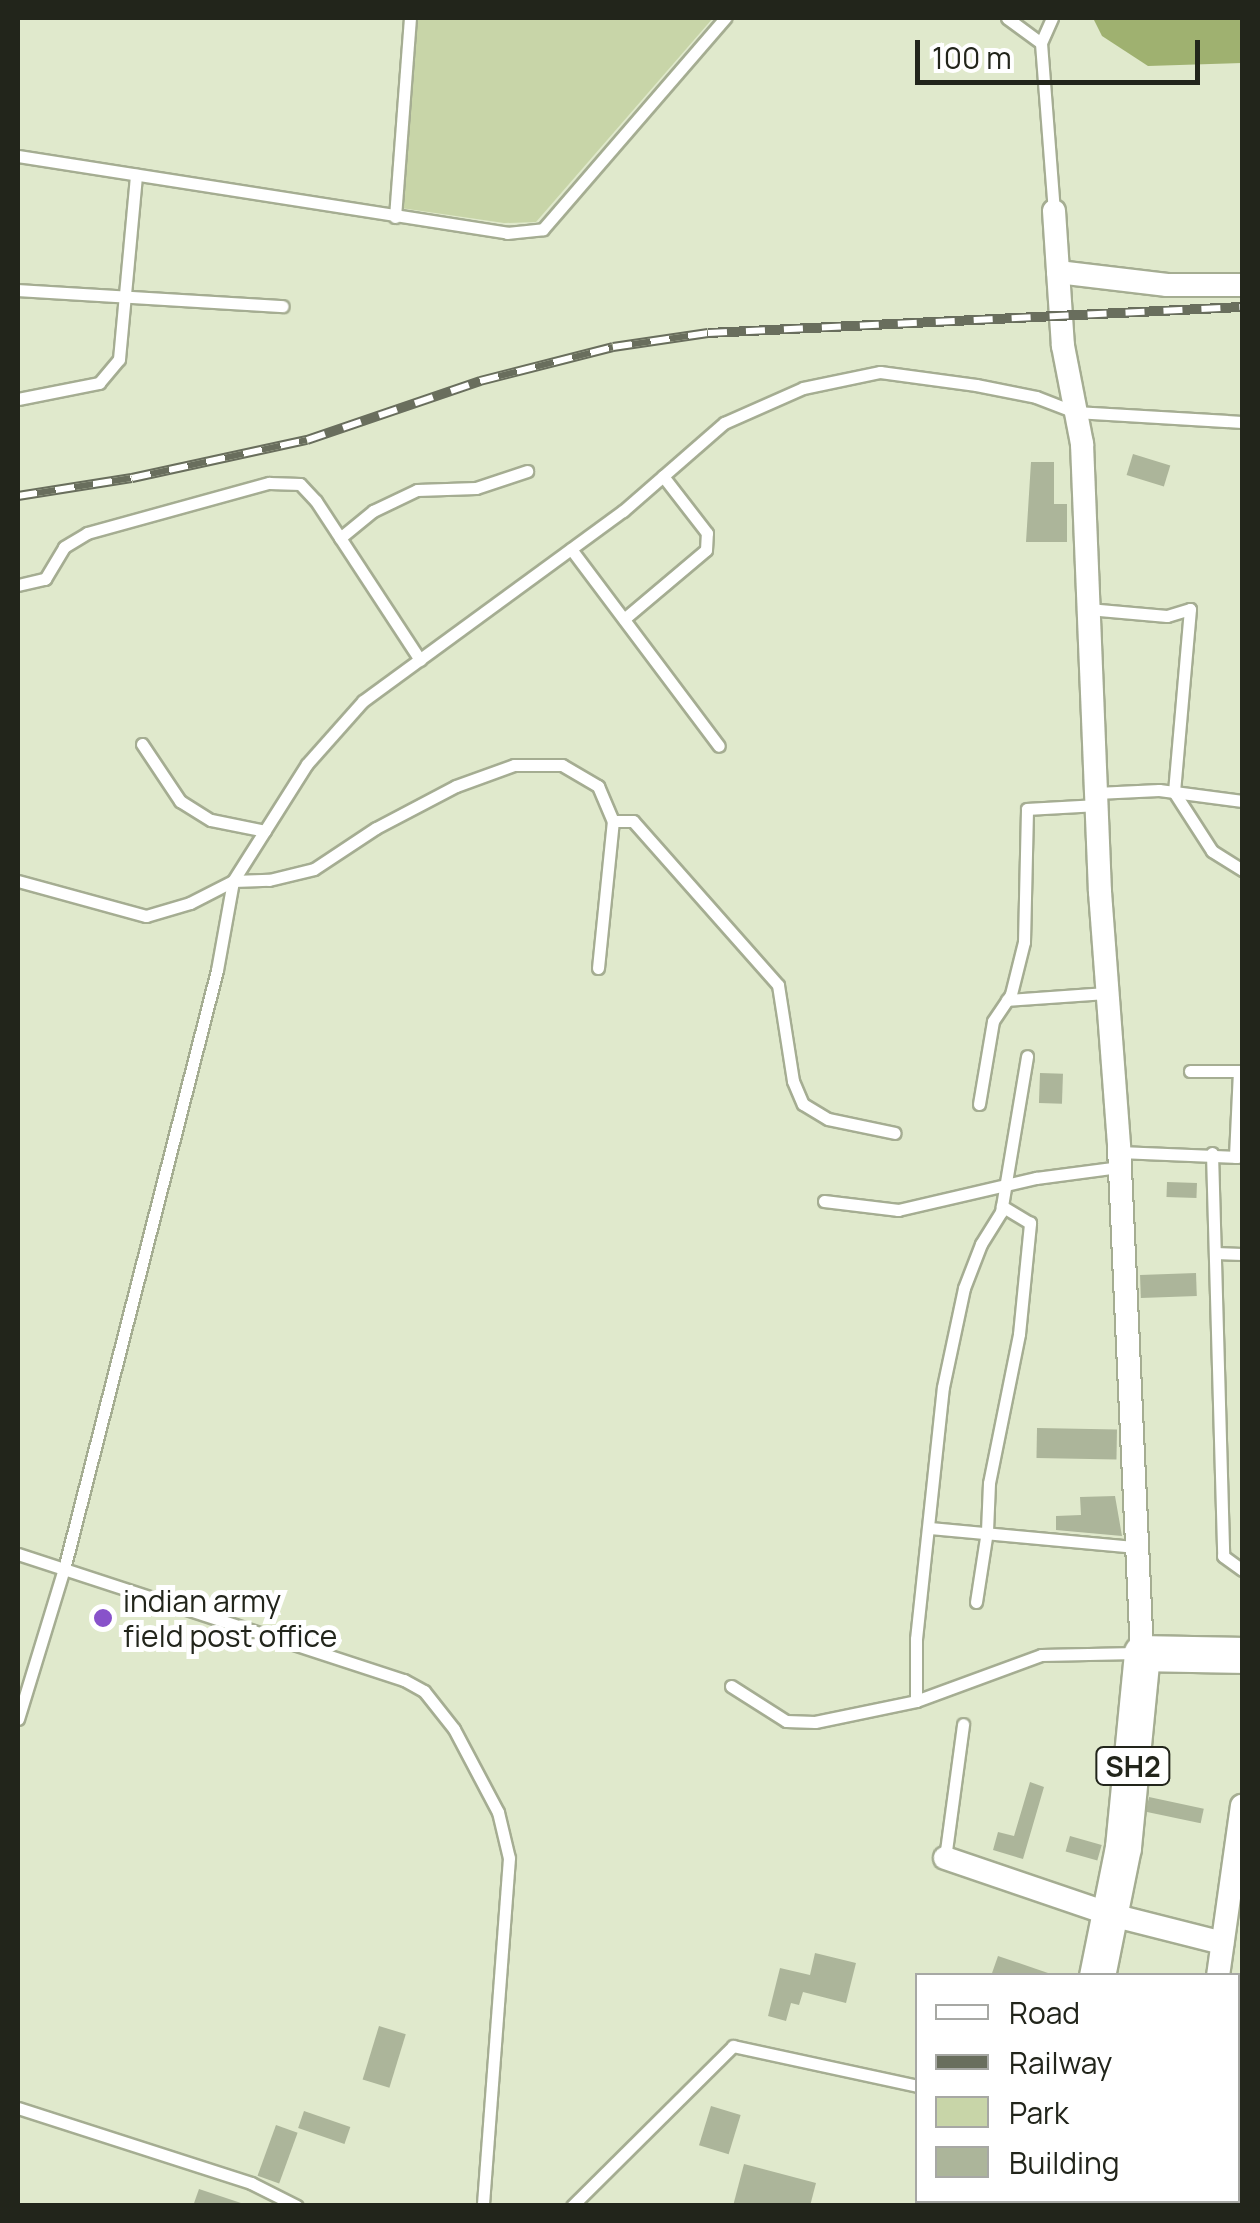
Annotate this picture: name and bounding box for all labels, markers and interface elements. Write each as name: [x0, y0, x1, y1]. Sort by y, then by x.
scale bar: [920, 20, 1205, 82]
text: 100 m: [932, 37, 1012, 78]
place label: indian army field post office: [123, 1583, 337, 1654]
marker: indian army field post office: [92, 1607, 114, 1629]
road number: SH2: [1093, 1743, 1173, 1789]
legend: [915, 1973, 1240, 2203]
text: Road: [1009, 1992, 1080, 2033]
text: Railway: [1009, 2042, 1112, 2083]
text: Park: [1009, 2092, 1069, 2133]
text: Building: [1009, 2142, 1120, 2183]

